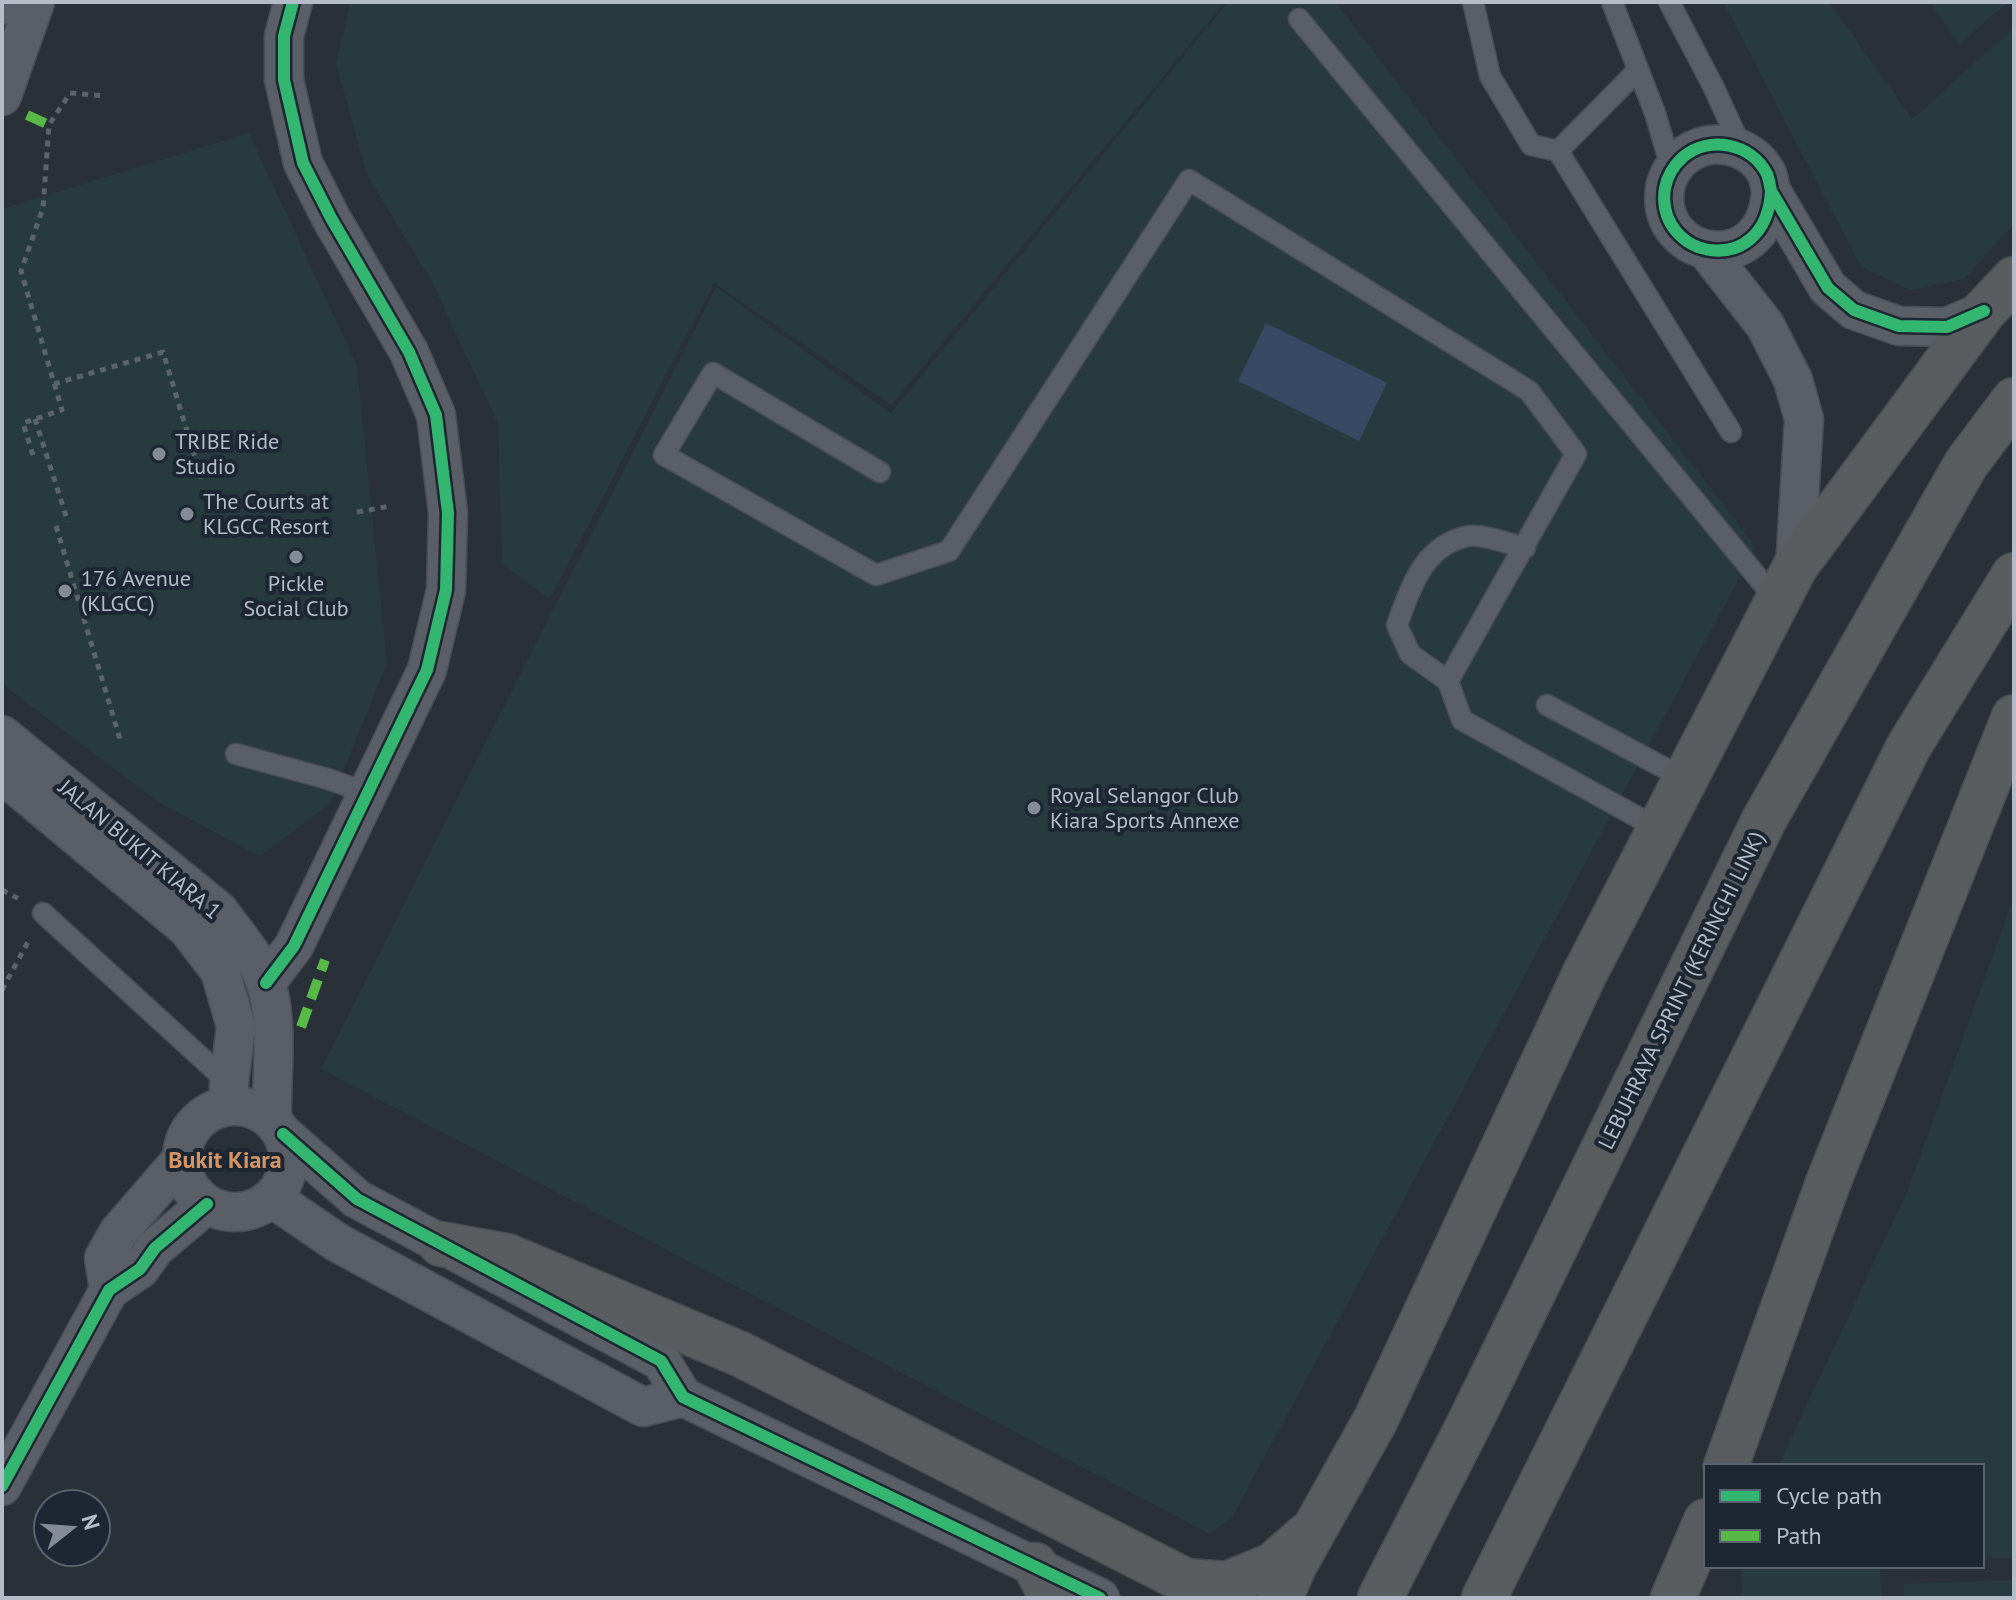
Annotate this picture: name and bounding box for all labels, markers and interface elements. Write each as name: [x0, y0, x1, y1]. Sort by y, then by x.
place label: TRIBE Ride Studio: [175, 427, 279, 480]
marker: TRIBE Ride Studio: [150, 445, 168, 463]
place label: The Courts at KLGCC Resort: [203, 487, 330, 540]
marker: The Courts at KLGCC Resort: [178, 505, 196, 523]
marker: Pickle Social Club: [287, 548, 305, 566]
place label: 176 Avenue (KLGCC): [81, 564, 191, 617]
place label: Pickle Social Club: [243, 569, 349, 622]
marker: 176 Avenue (KLGCC): [56, 582, 74, 600]
street label: JALAN BUKIT KIARA 1: [52, 772, 227, 925]
place label: Royal Selangor Club Kiara Sports Annexe: [1050, 781, 1240, 834]
marker: Royal Selangor Club Kiara Sports Annexe: [1025, 799, 1043, 817]
street label: LEBUHRAYA SPRINT (KERINCHI LINK): [1592, 826, 1770, 1154]
district label: Bukit Kiara: [168, 1144, 282, 1175]
legend: [1704, 1464, 1984, 1568]
text: Cycle path: [1776, 1480, 1882, 1511]
north arrow: [32, 1488, 112, 1568]
text: N: [76, 1511, 107, 1533]
text: Path: [1776, 1520, 1822, 1551]

